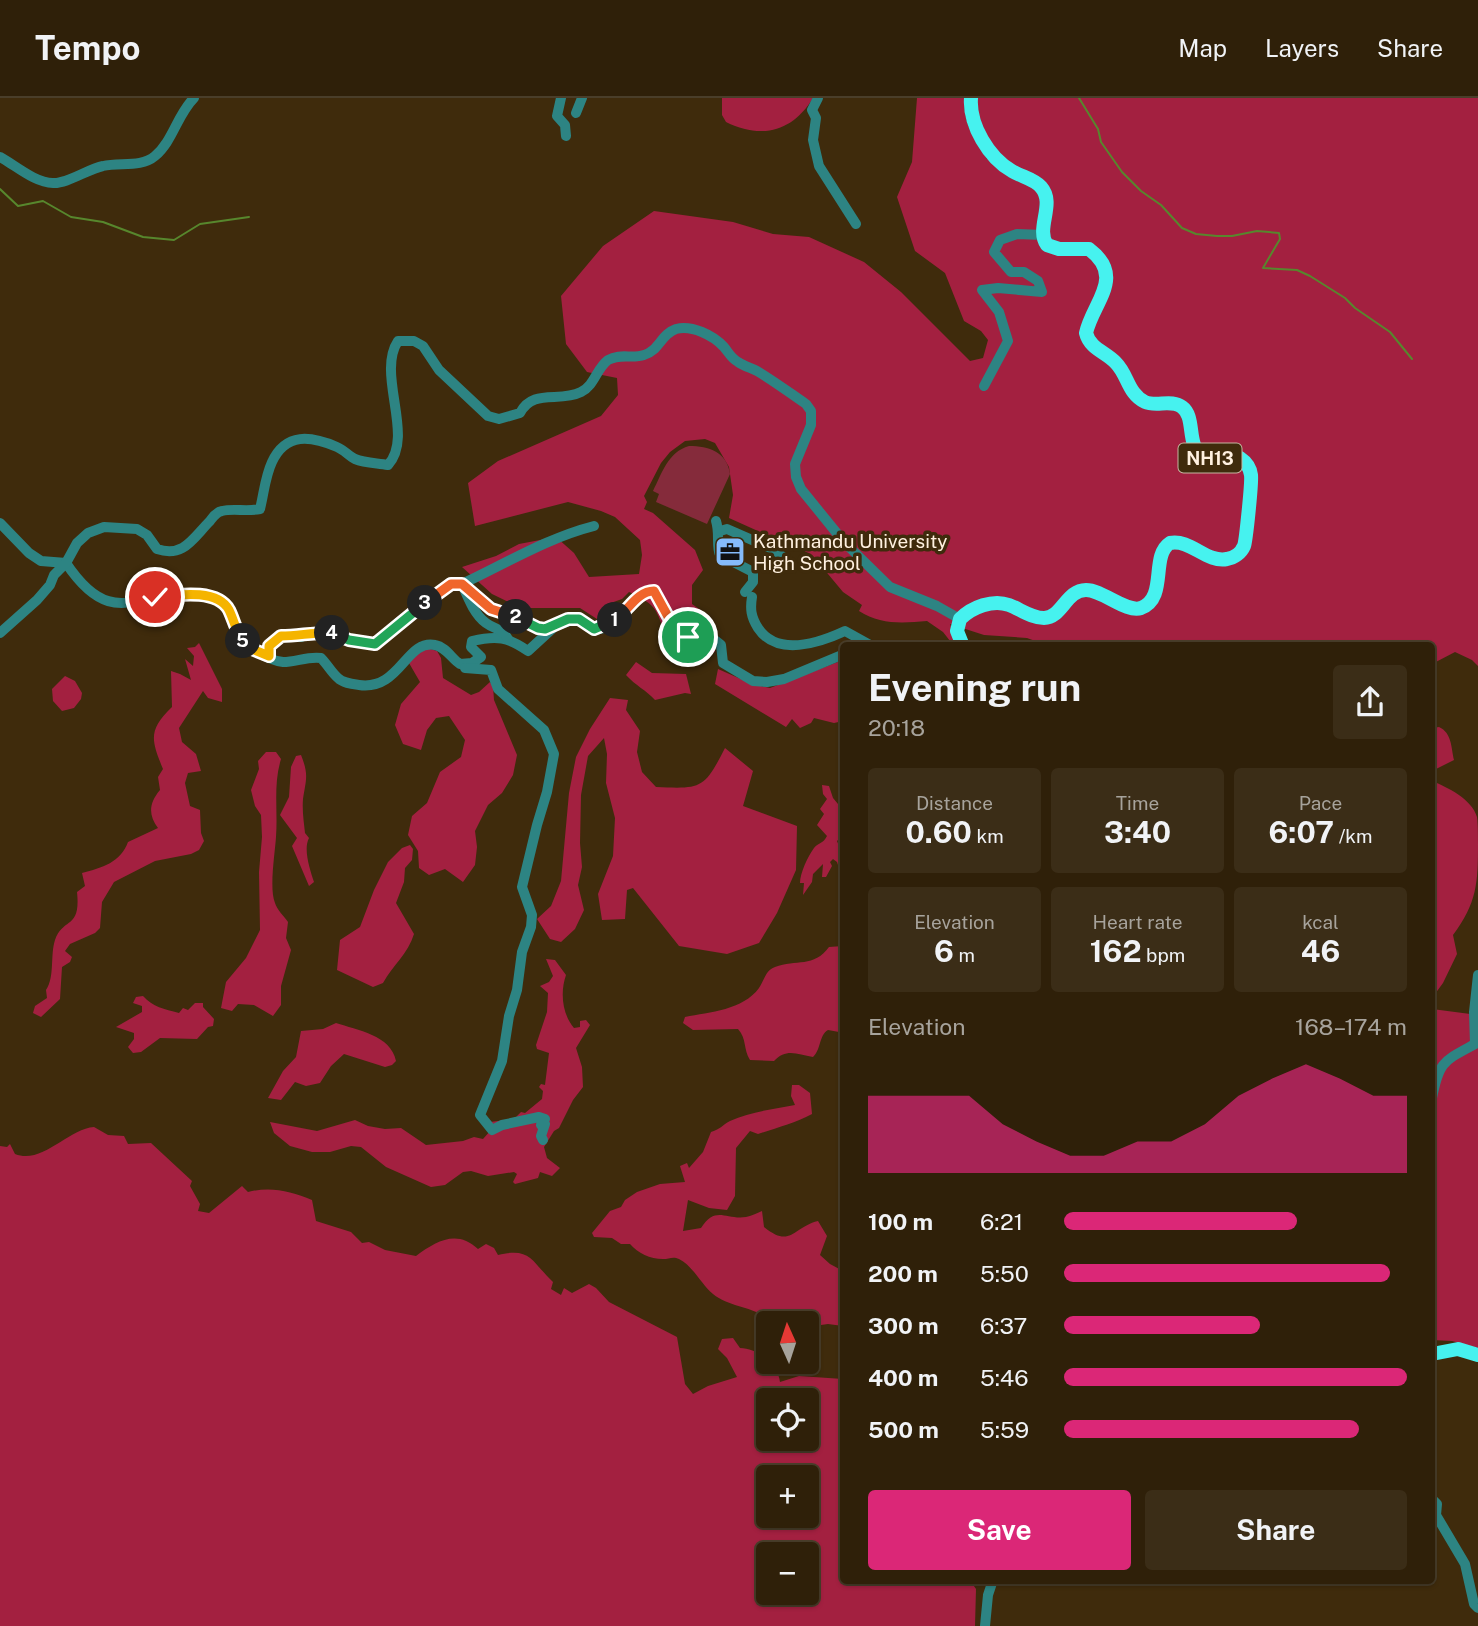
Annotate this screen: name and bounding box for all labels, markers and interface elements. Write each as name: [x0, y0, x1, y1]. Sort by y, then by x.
text: Tempo: [35, 29, 140, 67]
text: Map: [1178, 34, 1227, 62]
text: Layers: [1265, 34, 1339, 62]
text: Share: [1377, 34, 1443, 62]
road number: NH13: [1178, 444, 1242, 472]
place label: Kathmandu University High School: [753, 530, 947, 574]
office icon: Kathmandu University High School: [713, 535, 747, 569]
pin: [125, 567, 185, 627]
icon: check: [136, 578, 174, 616]
pin: 3: [408, 586, 442, 620]
text: 3: [418, 591, 431, 613]
pin: 2: [498, 600, 534, 634]
pin: 1: [598, 602, 632, 638]
text: 2: [509, 605, 522, 627]
pin: [658, 607, 718, 667]
text: 1: [610, 608, 619, 630]
pin: 4: [314, 616, 350, 650]
icon: arrive: [669, 618, 707, 656]
text: 4: [325, 621, 338, 643]
pin: 5: [226, 624, 260, 658]
text: 5: [236, 629, 249, 651]
text: Evening run: [868, 665, 1081, 710]
button: share: [1333, 665, 1407, 739]
text: 20:18: [868, 714, 925, 741]
text: Distance: [916, 792, 993, 814]
text: Time: [1116, 792, 1159, 814]
text: Pace: [1299, 792, 1342, 814]
text: 0.60: [905, 814, 972, 850]
text: 3:40: [1104, 814, 1171, 850]
text: 6:07: [1269, 814, 1334, 850]
text: km: [972, 825, 1004, 847]
text: /km: [1334, 825, 1372, 847]
text: Elevation: [914, 911, 995, 933]
text: Heart rate: [1093, 911, 1182, 933]
text: kcal: [1302, 911, 1339, 933]
text: 6: [934, 933, 954, 969]
text: 162: [1090, 933, 1142, 969]
text: 46: [1301, 933, 1340, 969]
text: m: [954, 944, 975, 966]
text: bpm: [1142, 944, 1185, 966]
text: Elevation: [868, 1013, 966, 1040]
text: 168–174 m: [1295, 1013, 1407, 1040]
text: 100 m: [868, 1208, 933, 1235]
text: 6:21: [980, 1208, 1023, 1235]
text: 200 m: [868, 1260, 938, 1287]
text: 5:50: [980, 1260, 1029, 1287]
north arrow: [756, 1311, 819, 1374]
map controls: [756, 1311, 819, 1605]
text: 300 m: [868, 1312, 939, 1339]
text: 6:37: [980, 1312, 1027, 1339]
text: 400 m: [868, 1364, 938, 1391]
text: 5:46: [980, 1364, 1029, 1391]
button: locate: [756, 1388, 819, 1451]
text: 500 m: [868, 1416, 939, 1443]
text: 5:59: [980, 1416, 1029, 1443]
button: +: [756, 1465, 819, 1528]
button: Save: [868, 1490, 1131, 1570]
button: Share: [1145, 1490, 1407, 1570]
button: −: [756, 1542, 819, 1605]

